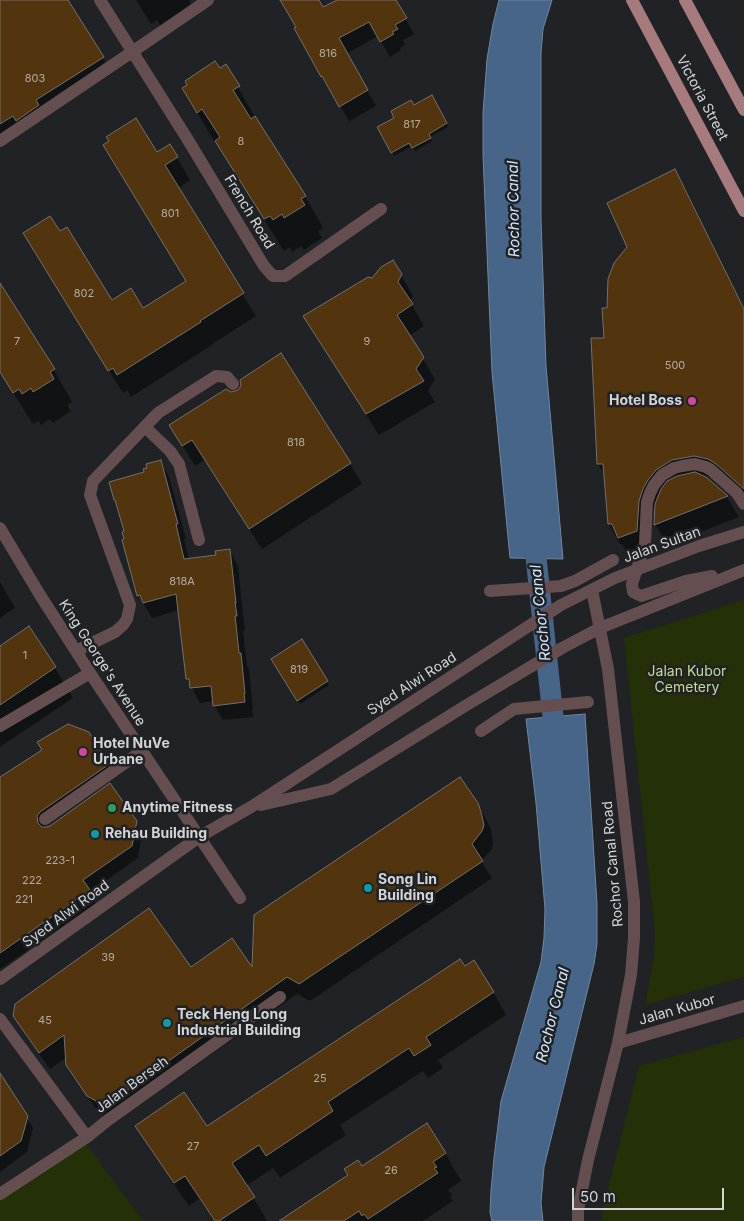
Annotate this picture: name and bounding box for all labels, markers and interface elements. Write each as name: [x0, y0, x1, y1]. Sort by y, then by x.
house number: 816: [319, 47, 337, 61]
street label: Victoria Street: [673, 53, 731, 143]
house number: 803: [25, 72, 45, 86]
house number: 817: [403, 118, 421, 132]
house number: 8: [238, 135, 244, 149]
water label: Rochor Canal: [504, 161, 524, 257]
street label: French Road: [220, 172, 278, 252]
house number: 801: [161, 207, 179, 221]
house number: 802: [74, 287, 94, 301]
house number: 7: [14, 335, 20, 349]
house number: 9: [364, 335, 370, 349]
house number: 500: [665, 359, 685, 373]
place label: Hotel Boss: [609, 393, 682, 409]
marker: Hotel Boss: [686, 395, 698, 407]
house number: 818: [287, 436, 305, 450]
street label: Jalan Sultan: [621, 523, 703, 567]
water label: Rochor Canal: [527, 564, 555, 662]
house number: 818A: [169, 575, 195, 589]
street label: King George's Avenue: [55, 597, 149, 729]
house number: 1: [23, 649, 27, 663]
street label: Syed Alwi Road: [364, 649, 460, 719]
house number: 819: [290, 663, 308, 677]
park label: Jalan Kubor Cemetery: [648, 664, 726, 696]
place label: Hotel NuVe Urbane: [93, 736, 170, 769]
marker: Hotel NuVe Urbane: [77, 746, 89, 758]
place label: Anytime Fitness: [122, 800, 233, 816]
street label: Rochor Canal Road: [599, 800, 627, 928]
marker: Anytime Fitness: [106, 802, 118, 814]
place label: Rehau Building: [105, 826, 207, 842]
marker: Rehau Building: [89, 828, 101, 840]
house number: 223-1: [45, 854, 75, 868]
place label: Song Lin Building: [378, 872, 437, 904]
house number: 222: [22, 874, 42, 888]
street label: Syed Alwi Road: [19, 877, 113, 951]
marker: Song Lin Building: [362, 882, 374, 894]
house number: 221: [15, 893, 33, 907]
house number: 39: [101, 951, 115, 965]
water label: Rochor Canal: [533, 966, 573, 1064]
street label: Jalan Kubor: [637, 991, 717, 1029]
place label: Teck Heng Long Industrial Building: [177, 1007, 301, 1040]
house number: 45: [38, 1014, 52, 1028]
marker: Teck Heng Long Industrial Building: [161, 1017, 173, 1029]
street label: Jalan Berseh: [92, 1053, 172, 1117]
house number: 25: [313, 1072, 327, 1086]
house number: 27: [187, 1140, 199, 1154]
house number: 26: [384, 1164, 398, 1178]
scale bar: [574, 1178, 726, 1210]
text: 50 m: [580, 1187, 616, 1206]

